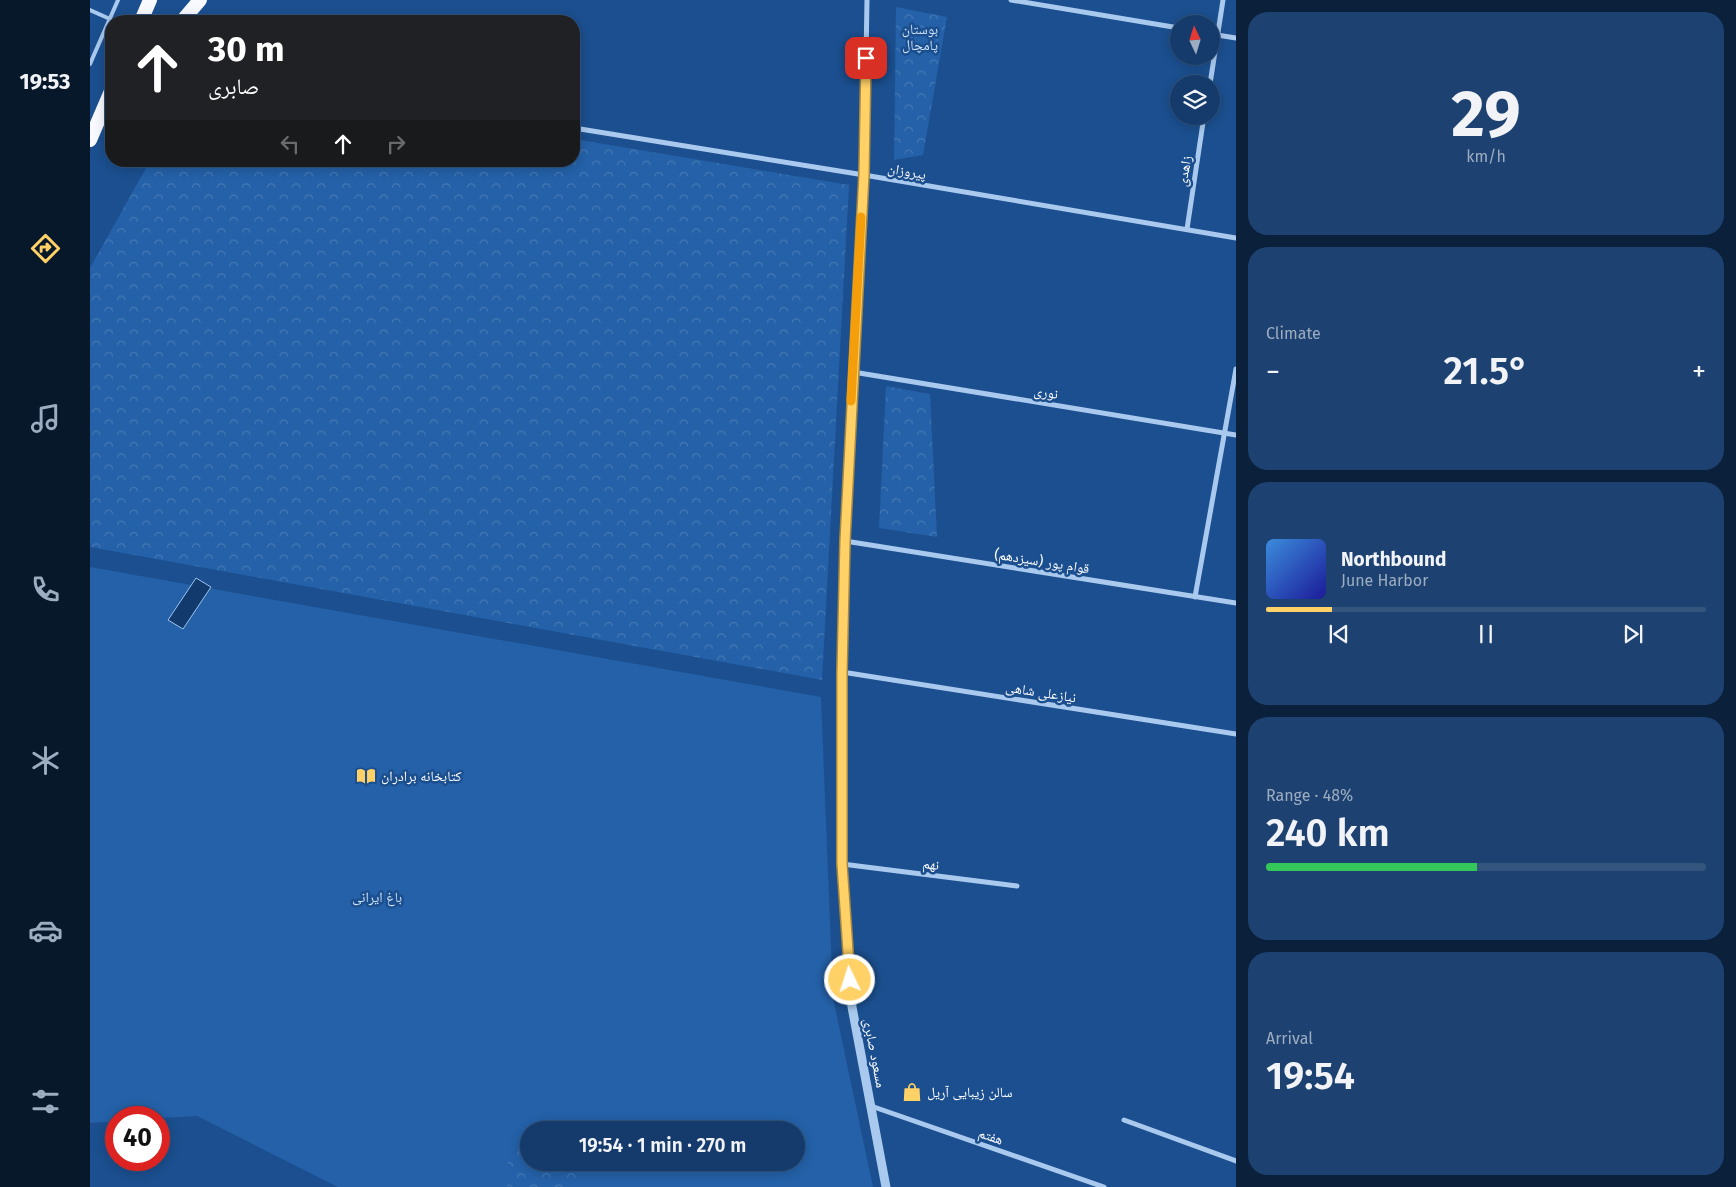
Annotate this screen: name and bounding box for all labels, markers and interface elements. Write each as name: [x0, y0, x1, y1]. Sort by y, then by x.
north arrow: [1170, 15, 1220, 65]
map controls: [1170, 15, 1220, 125]
park label: بوستان پامچال: [902, 21, 938, 54]
text: 30 m: [208, 28, 285, 70]
icon: ahead: [125, 35, 190, 100]
pin: [845, 37, 887, 79]
icon: arrive: [852, 44, 880, 72]
text: 19:53: [19, 68, 71, 95]
text: صابری: [208, 73, 259, 100]
button: layers: [1170, 75, 1220, 125]
text: 29: [1451, 75, 1521, 153]
icon: left: [276, 130, 304, 158]
icon: ahead: [329, 130, 357, 158]
icon: right: [382, 130, 410, 158]
text: km/h: [1466, 147, 1506, 166]
street label: زاهدی: [1174, 154, 1195, 188]
street label: پیروزان: [886, 160, 928, 183]
icon: directions: [28, 231, 63, 266]
text: Climate: [1266, 324, 1321, 343]
text: 21.5°: [1444, 348, 1528, 394]
text: −: [1266, 355, 1280, 388]
text: +: [1692, 355, 1706, 388]
street label: نوری: [1033, 382, 1059, 403]
icon: music: [28, 401, 63, 436]
street label: قوام پور (سیزدهم): [993, 546, 1091, 578]
text: Northbound: [1341, 548, 1446, 571]
text: June Harbor: [1341, 571, 1428, 590]
icon: phone: [28, 572, 63, 607]
icon: previous: [1325, 620, 1353, 648]
icon: pause: [1472, 620, 1500, 648]
icon: next: [1619, 620, 1647, 648]
street label: نیازعلی شاهی: [1004, 679, 1078, 706]
icon: climate: [28, 743, 63, 778]
library icon: کتابخانه برادران: [355, 765, 377, 787]
place label: کتابخانه برادران: [381, 768, 462, 785]
text: Range · 48%: [1266, 786, 1353, 805]
text: 240 km: [1266, 810, 1390, 856]
street label: نهم: [922, 855, 940, 875]
park label: باغ ایرانی: [352, 889, 402, 907]
icon: car: [28, 913, 63, 948]
position arrow: [823, 953, 875, 1005]
street label: مسعود صابری: [859, 1017, 890, 1089]
text: Arrival: [1266, 1029, 1313, 1048]
text: 19:54: [1266, 1053, 1355, 1099]
shop icon: سالن زیبایی آریل: [901, 1081, 923, 1103]
icon: filters: [28, 1084, 63, 1119]
place label: سالن زیبایی آریل: [927, 1084, 1012, 1101]
speed limit sign: 40: [105, 1106, 170, 1171]
street label: هفتم: [976, 1124, 1005, 1150]
text: 19:54 · 1 min · 270 m: [579, 1134, 746, 1157]

